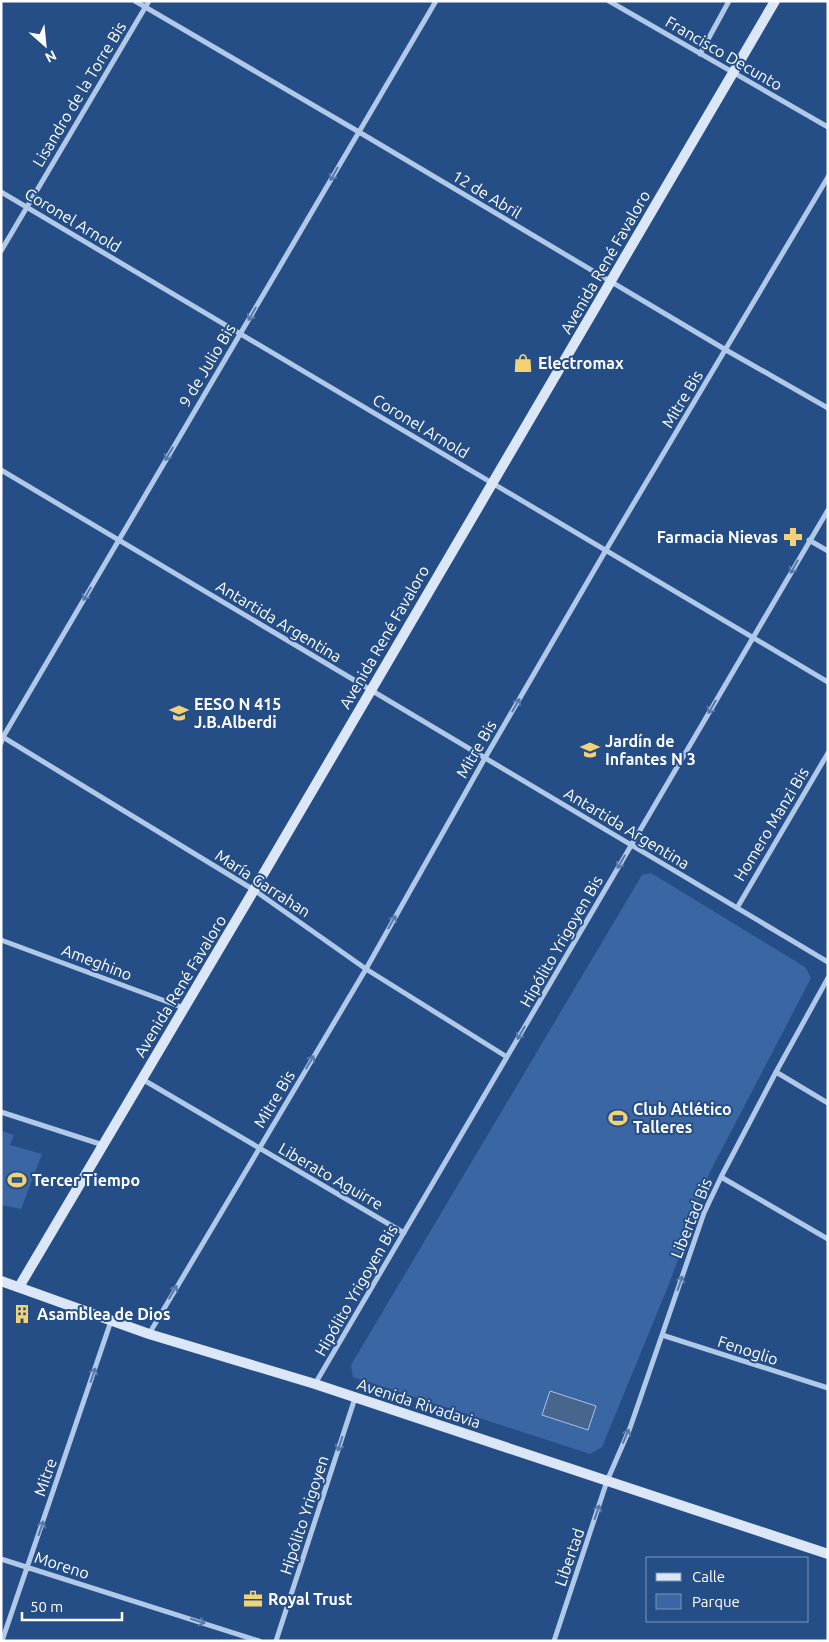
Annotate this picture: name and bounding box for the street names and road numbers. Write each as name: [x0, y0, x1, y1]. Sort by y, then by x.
street label: Francisco Decunto: [662, 12, 786, 94]
street label: Lisandro de la Torre Bis: [29, 18, 129, 170]
street label: 12 de Abril: [449, 166, 525, 222]
street label: Coronel Arnold: [22, 184, 124, 256]
street label: Avenida René Favaloro: [557, 187, 653, 337]
street label: 9 de Julio Bis: [175, 320, 239, 410]
street label: Mitre Bis: [658, 367, 706, 431]
street label: Coronel Arnold: [370, 390, 472, 462]
street label: Avenida René Favaloro: [336, 562, 432, 712]
street label: Antartida Argentina: [213, 577, 345, 665]
street label: Mitre Bis: [452, 717, 500, 781]
street label: Homero Manzi Bis: [730, 764, 812, 884]
street label: Antartida Argentina: [561, 784, 693, 872]
street label: María Garrahan: [212, 846, 314, 920]
street label: Hipólito Yrigoyen Bis: [516, 872, 606, 1010]
street label: Avenida René Favaloro: [130, 912, 230, 1060]
street label: Ameghino: [59, 940, 135, 984]
street label: Mitre Bis: [250, 1067, 298, 1131]
street label: Liberato Aguirre: [276, 1139, 386, 1213]
street label: Libertad Bis: [667, 1175, 715, 1261]
street label: Hipólito Yrigoyen Bis: [311, 1221, 401, 1359]
street label: Fenoglio: [716, 1332, 780, 1368]
street label: Avenida Rivadavia: [355, 1375, 483, 1431]
street label: Hipólito Yrigoyen: [276, 1453, 332, 1577]
street label: Mitre: [30, 1456, 60, 1498]
street label: Libertad: [551, 1526, 587, 1588]
street label: Moreno: [32, 1548, 92, 1582]

